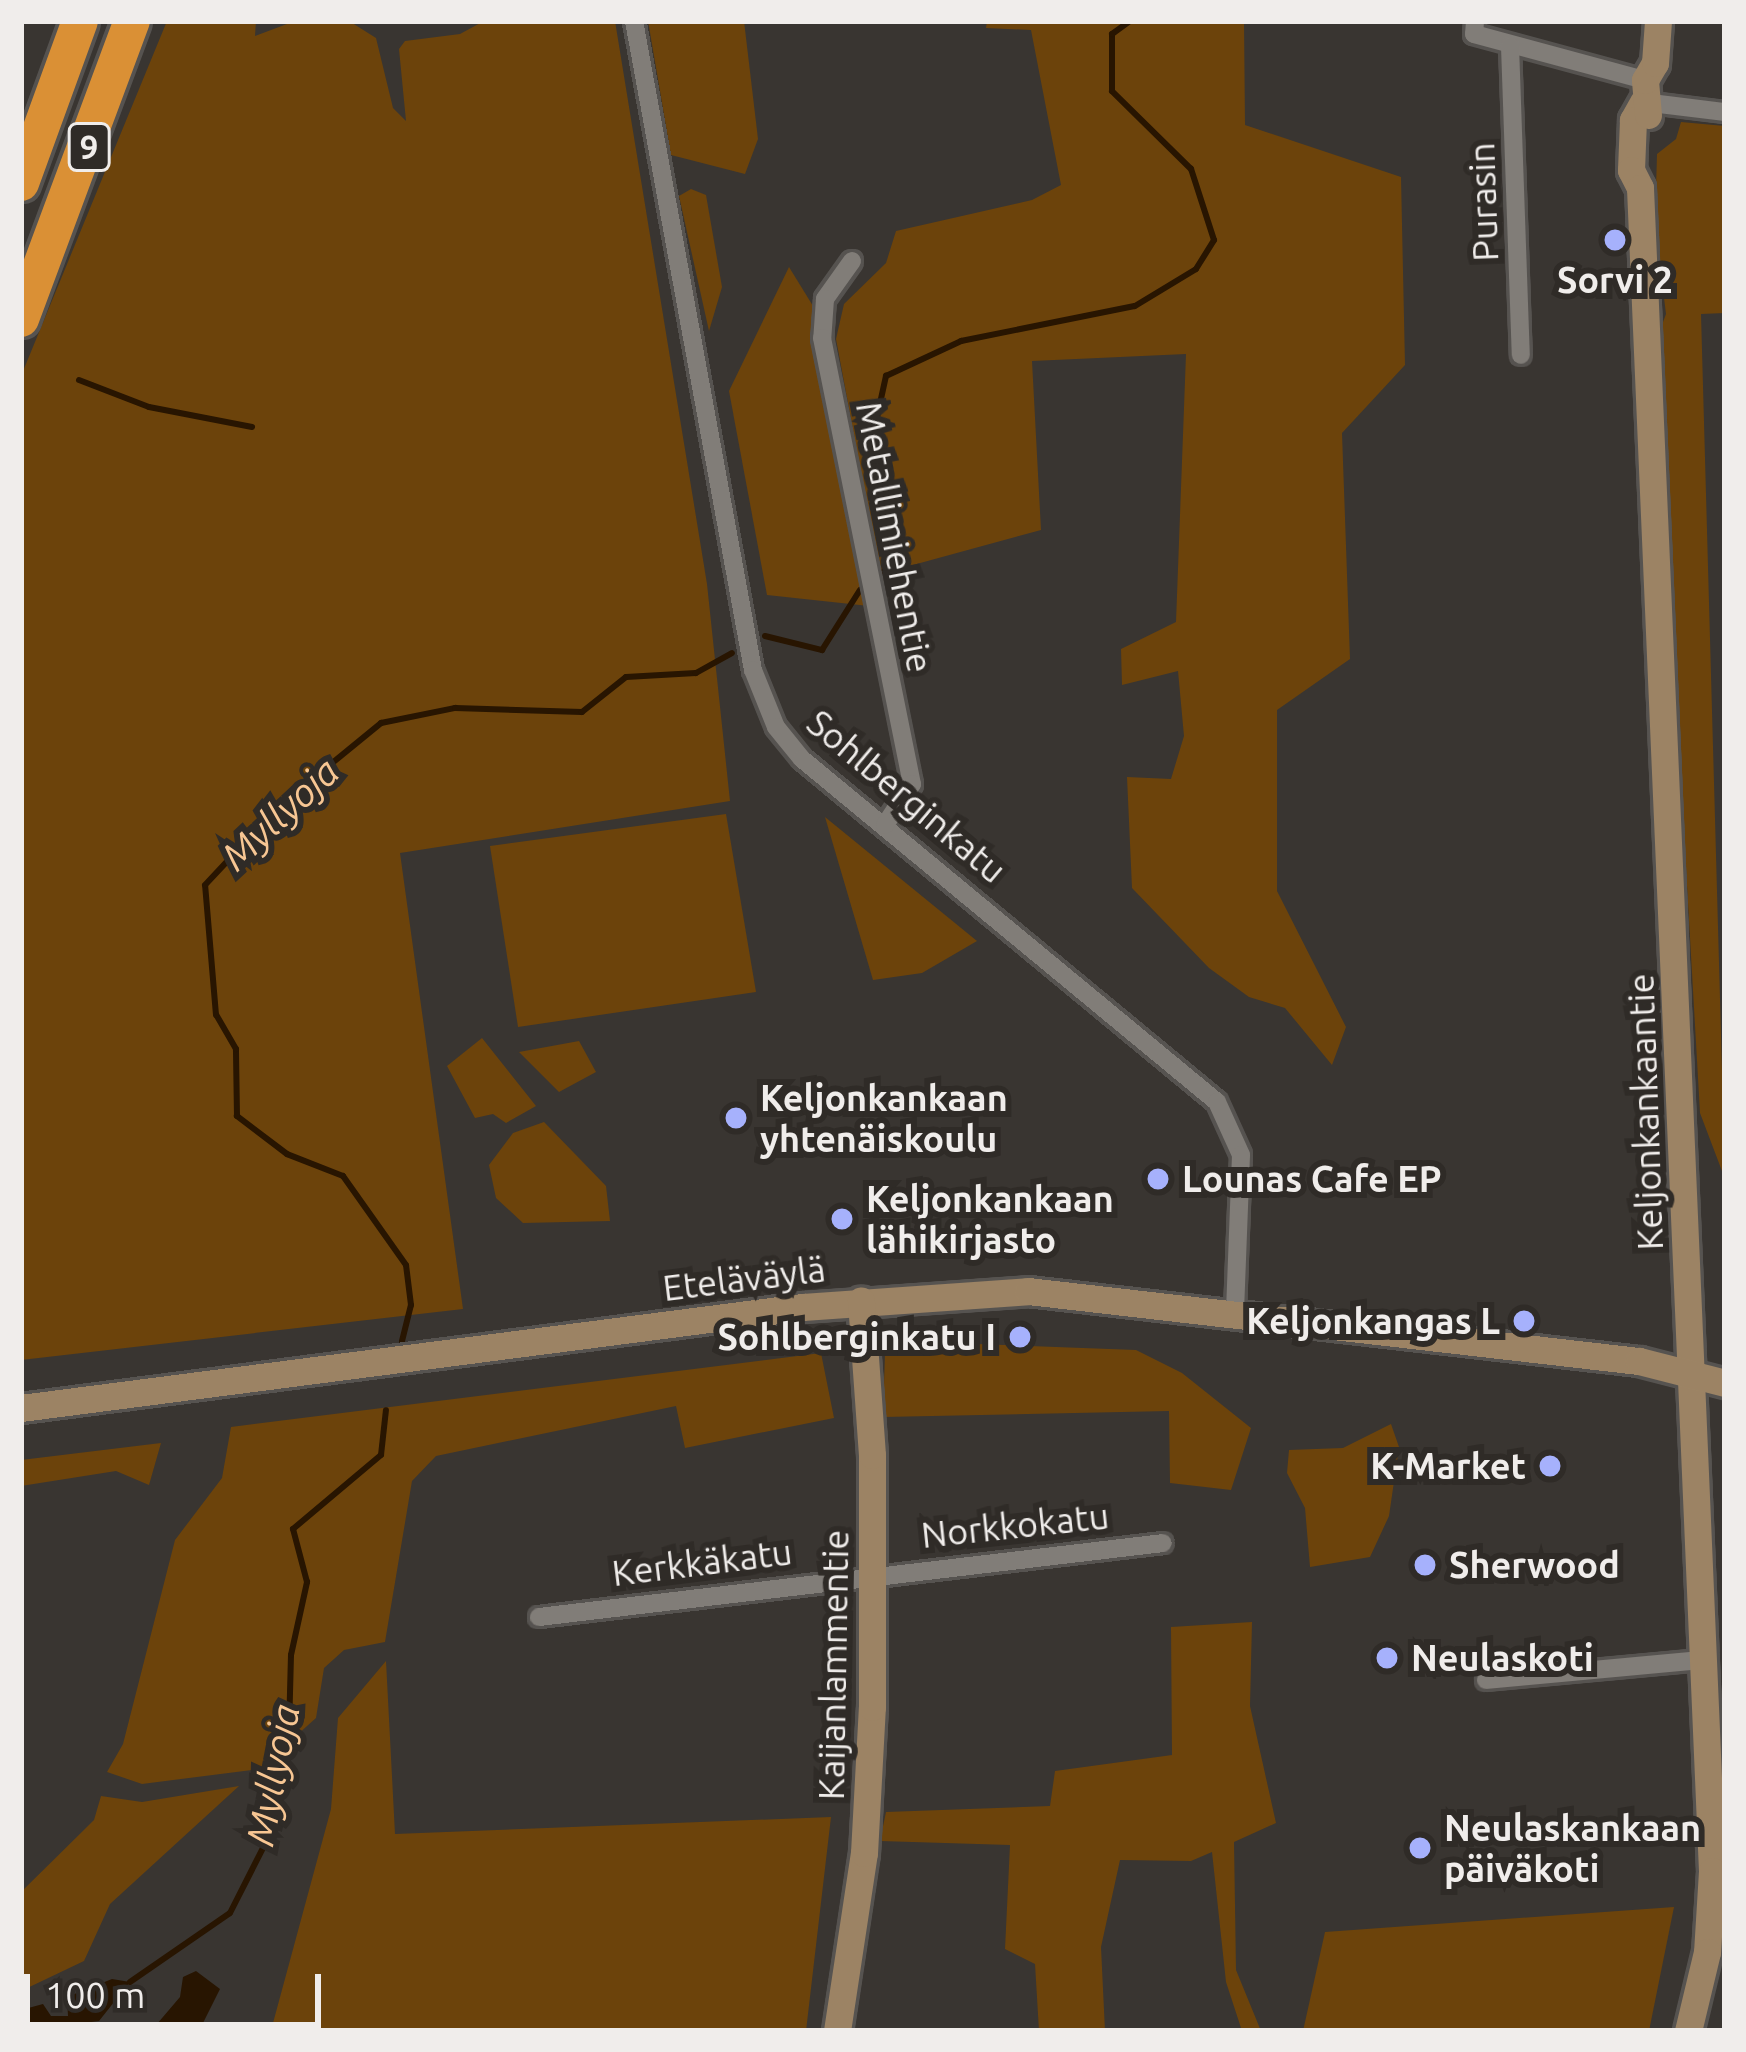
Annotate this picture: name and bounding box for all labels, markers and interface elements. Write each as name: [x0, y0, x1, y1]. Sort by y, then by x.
road number: 9: [65, 120, 113, 174]
street label: Purasin: [1459, 142, 1507, 262]
marker: Sorvi 2: [1602, 227, 1628, 253]
place label: Sorvi 2: [1557, 258, 1673, 302]
street label: Metallimiehentie: [848, 398, 942, 676]
street label: Sohlberginkatu: [799, 700, 1015, 892]
water label: Myllyoja: [212, 748, 348, 880]
street label: Keljonkankaantie: [1619, 973, 1671, 1251]
place label: Keljonkankaan yhtenäiskoulu: [760, 1075, 1008, 1160]
marker: Keljonkankaan yhtenäiskoulu: [723, 1105, 749, 1131]
place label: Lounas Cafe EP: [1182, 1157, 1442, 1201]
marker: Lounas Cafe EP: [1145, 1166, 1171, 1192]
place label: Keljonkankaan lähikirjasto: [866, 1176, 1114, 1261]
marker: Keljonkankaan lähikirjasto: [829, 1206, 855, 1232]
street label: Eteläväylä: [660, 1247, 828, 1309]
place label: Keljonkangas L: [1246, 1299, 1500, 1343]
marker: Keljonkangas L: [1511, 1308, 1537, 1334]
place label: Sohlberginkatu I: [717, 1315, 996, 1359]
marker: Sohlberginkatu I: [1007, 1324, 1033, 1350]
place label: K-Market: [1370, 1444, 1526, 1488]
marker: K-Market: [1537, 1453, 1563, 1479]
street label: Norkkokatu: [919, 1494, 1111, 1556]
street label: Kaijanlammentie: [809, 1529, 857, 1801]
street label: Kerkkäkatu: [609, 1530, 795, 1594]
place label: Sherwood: [1449, 1543, 1620, 1587]
marker: Sherwood: [1412, 1552, 1438, 1578]
place label: Neulaskoti: [1411, 1636, 1594, 1680]
marker: Neulaskoti: [1374, 1645, 1400, 1671]
water label: Myllyoja: [236, 1700, 310, 1850]
place label: Neulaskankaan päiväkoti: [1444, 1805, 1701, 1890]
marker: Neulaskankaan päiväkoti: [1407, 1835, 1433, 1861]
scale bar: [30, 1950, 327, 2024]
text: 100 m: [45, 1974, 145, 2015]

